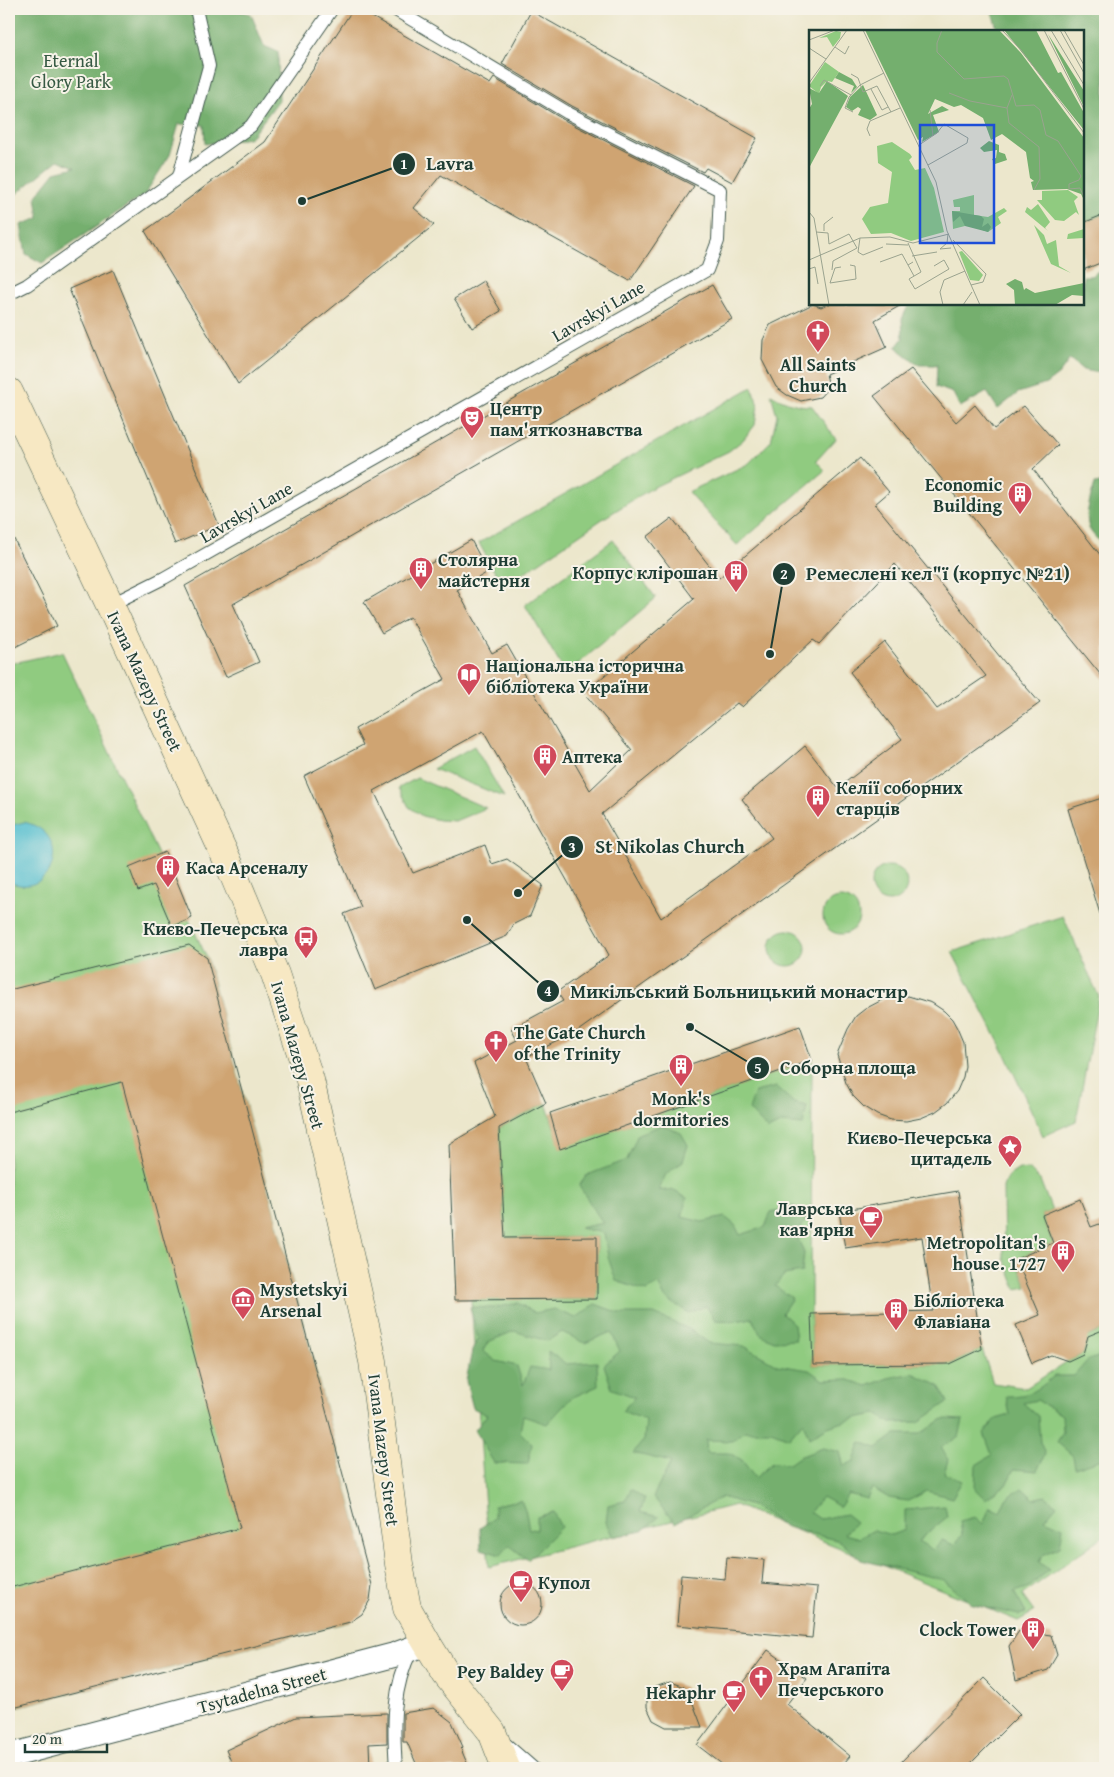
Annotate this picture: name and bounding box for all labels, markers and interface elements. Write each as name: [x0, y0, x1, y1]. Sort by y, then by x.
inset map: [809, 30, 1084, 305]
park label: Eternal Glory Park: [31, 47, 112, 95]
callout: Lavra: [392, 147, 484, 181]
text: Lavra: [426, 149, 474, 177]
text: 1: [400, 153, 408, 174]
street label: Lavrskyi Lane: [546, 273, 650, 349]
church icon: All Saints Church: [805, 319, 831, 353]
place label: All Saints Church: [780, 351, 856, 399]
place label: Центр пам'яткознавства: [490, 395, 643, 443]
theatre icon: Центр пам'яткознавства: [459, 405, 485, 439]
place label: Economic Building: [925, 471, 1003, 519]
street label: Lavrskyi Lane: [194, 474, 298, 550]
building icon: Economic Building: [1007, 481, 1033, 515]
place label: Столярна майстерня: [438, 546, 530, 594]
building icon: Столярна майстерня: [408, 556, 434, 590]
callout: Ремеслені кел"ї (корпус №21): [771, 557, 1080, 591]
place label: Корпус клірошан: [572, 559, 718, 586]
building icon: Корпус клірошан: [723, 559, 749, 593]
text: Ремеслені кел"ї (корпус №21): [806, 559, 1070, 587]
text: 2: [780, 563, 788, 584]
street label: Ivana Mazepy Street: [100, 606, 190, 757]
place label: Національна історична бібліотека України: [486, 652, 685, 700]
library icon: Національна історична бібліотека України: [456, 662, 482, 696]
building icon: Аптека: [532, 743, 558, 777]
place label: Аптека: [562, 743, 623, 770]
place label: Келії соборних старців: [836, 774, 963, 822]
building icon: Келії соборних старців: [805, 784, 831, 818]
callout: St Nikolas Church: [560, 830, 754, 864]
text: St Nikolas Church: [595, 832, 746, 860]
text: 3: [568, 836, 576, 857]
building icon: Каса Арсеналу: [155, 854, 181, 888]
place label: Каса Арсеналу: [186, 854, 308, 881]
place label: Києво-Печерська лавра: [143, 915, 289, 963]
bus stop icon: Києво-Печерська лавра: [293, 925, 319, 959]
callout: Микільський Больницький монастир: [535, 974, 918, 1008]
text: Микільський Больницький монастир: [570, 977, 908, 1005]
street label: Ivana Mazepy Street: [264, 978, 332, 1133]
text: 4: [544, 980, 552, 1001]
place label: The Gate Church of the Trinity: [514, 1019, 646, 1067]
church icon: The Gate Church of the Trinity: [483, 1029, 509, 1063]
callout: Соборна площа: [745, 1051, 926, 1085]
building icon: Monk's dormitories: [668, 1053, 694, 1087]
text: Соборна площа: [780, 1053, 916, 1081]
text: 5: [754, 1057, 762, 1078]
place label: Monk's dormitories: [633, 1085, 729, 1133]
place label: Києво-Печерська цитадель: [847, 1124, 993, 1172]
place icon: Києво-Печерська цитадель: [997, 1134, 1023, 1168]
place label: Лаврська кав'ярня: [776, 1195, 855, 1243]
cafe icon: Лаврська кав'ярня: [858, 1205, 884, 1239]
place label: Metropolitan's house. 1727: [927, 1229, 1046, 1277]
building icon: Metropolitan's house. 1727: [1050, 1239, 1076, 1273]
place label: Mystetskyi Arsenal: [260, 1276, 348, 1324]
museum icon: Mystetskyi Arsenal: [230, 1286, 256, 1320]
place label: Бібліотека Флавіана: [914, 1287, 1005, 1335]
building icon: Бібліотека Флавіана: [883, 1297, 909, 1331]
street label: Ivana Mazepy Street: [361, 1372, 407, 1528]
cafe icon: Купол: [508, 1569, 534, 1603]
place label: Купол: [538, 1569, 591, 1596]
place label: Clock Tower: [919, 1616, 1017, 1643]
building icon: Clock Tower: [1020, 1616, 1046, 1650]
place label: Храм Агапіта Печерського: [778, 1655, 891, 1703]
place label: Pey Baldey: [457, 1658, 545, 1685]
cafe icon: Pey Baldey: [549, 1658, 575, 1692]
street label: Tsytadelna Street: [195, 1660, 330, 1720]
church icon: Храм Агапіта Печерського: [748, 1665, 774, 1699]
place label: Hekaphr: [646, 1679, 717, 1706]
cafe icon: Hekaphr: [721, 1679, 747, 1713]
scale bar: [25, 1722, 108, 1754]
text: 20 m: [32, 1728, 63, 1749]

